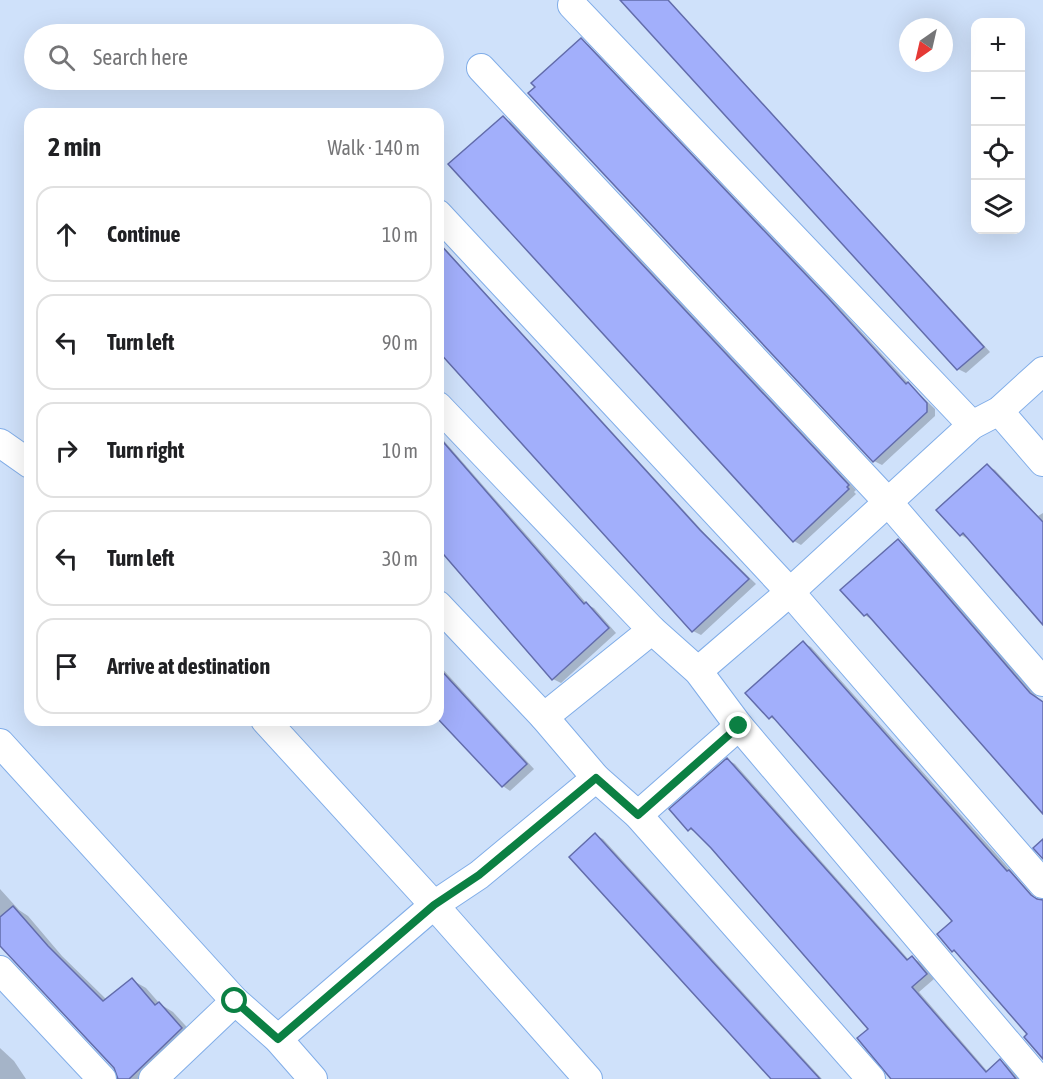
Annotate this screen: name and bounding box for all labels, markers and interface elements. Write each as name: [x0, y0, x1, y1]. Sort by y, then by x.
north arrow: [899, 18, 953, 72]
map controls: [971, 18, 1025, 234]
button: +: [971, 18, 1025, 72]
search box: [24, 24, 444, 90]
icon: search: [45, 41, 78, 74]
text: Search here: [93, 44, 188, 70]
button: −: [971, 72, 1025, 126]
button: locate: [971, 126, 1025, 180]
text: 2 min: [48, 132, 101, 162]
text: Walk · 140 m: [328, 136, 420, 159]
button: layers: [971, 180, 1025, 234]
icon: ahead: [50, 218, 83, 251]
text: Continue: [107, 221, 181, 247]
text: 10 m: [382, 223, 418, 246]
icon: left: [50, 326, 83, 359]
text: Turn left: [107, 329, 174, 355]
text: 90 m: [382, 331, 418, 354]
icon: right: [50, 434, 83, 467]
text: Turn right: [107, 437, 184, 463]
text: 10 m: [382, 439, 418, 462]
icon: left: [50, 542, 83, 575]
text: Turn left: [107, 545, 174, 571]
text: 30 m: [382, 547, 418, 570]
icon: arrive: [50, 650, 83, 683]
text: Arrive at destination: [107, 653, 270, 679]
route end: [725, 712, 751, 738]
route start: [221, 987, 247, 1013]

